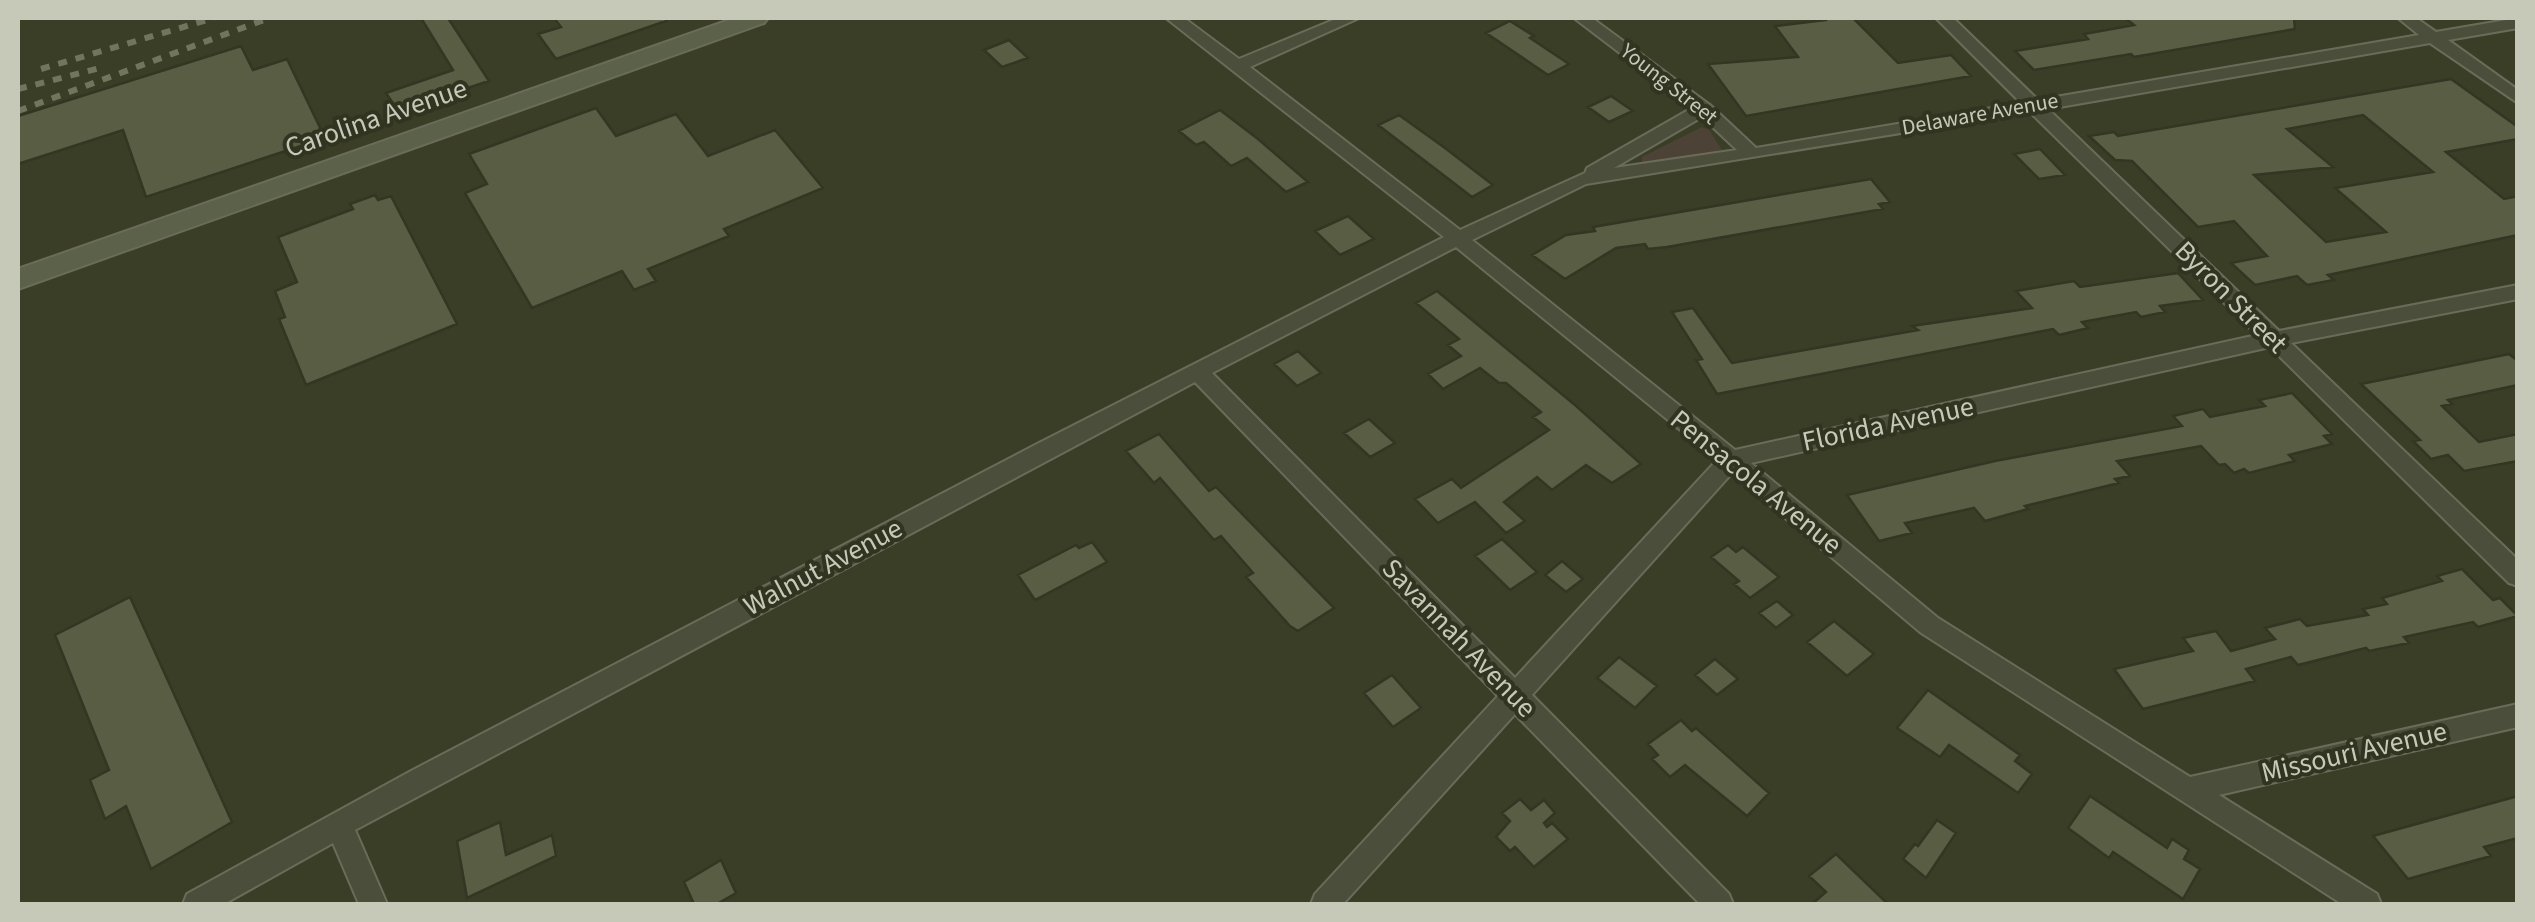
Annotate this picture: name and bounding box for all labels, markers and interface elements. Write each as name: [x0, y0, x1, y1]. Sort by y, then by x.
street label: Young Street: [1613, 35, 1725, 133]
street label: Carolina Avenue: [280, 68, 472, 168]
street label: Delaware Avenue: [1899, 84, 2061, 144]
street label: Byron Street: [2166, 232, 2297, 363]
street label: Florida Avenue: [1799, 386, 1977, 462]
street label: Pensacola Avenue: [1662, 400, 1850, 564]
street label: Walnut Avenue: [736, 508, 910, 626]
street label: Savannah Avenue: [1373, 549, 1545, 727]
street label: Missouri Avenue: [2257, 711, 2451, 793]

